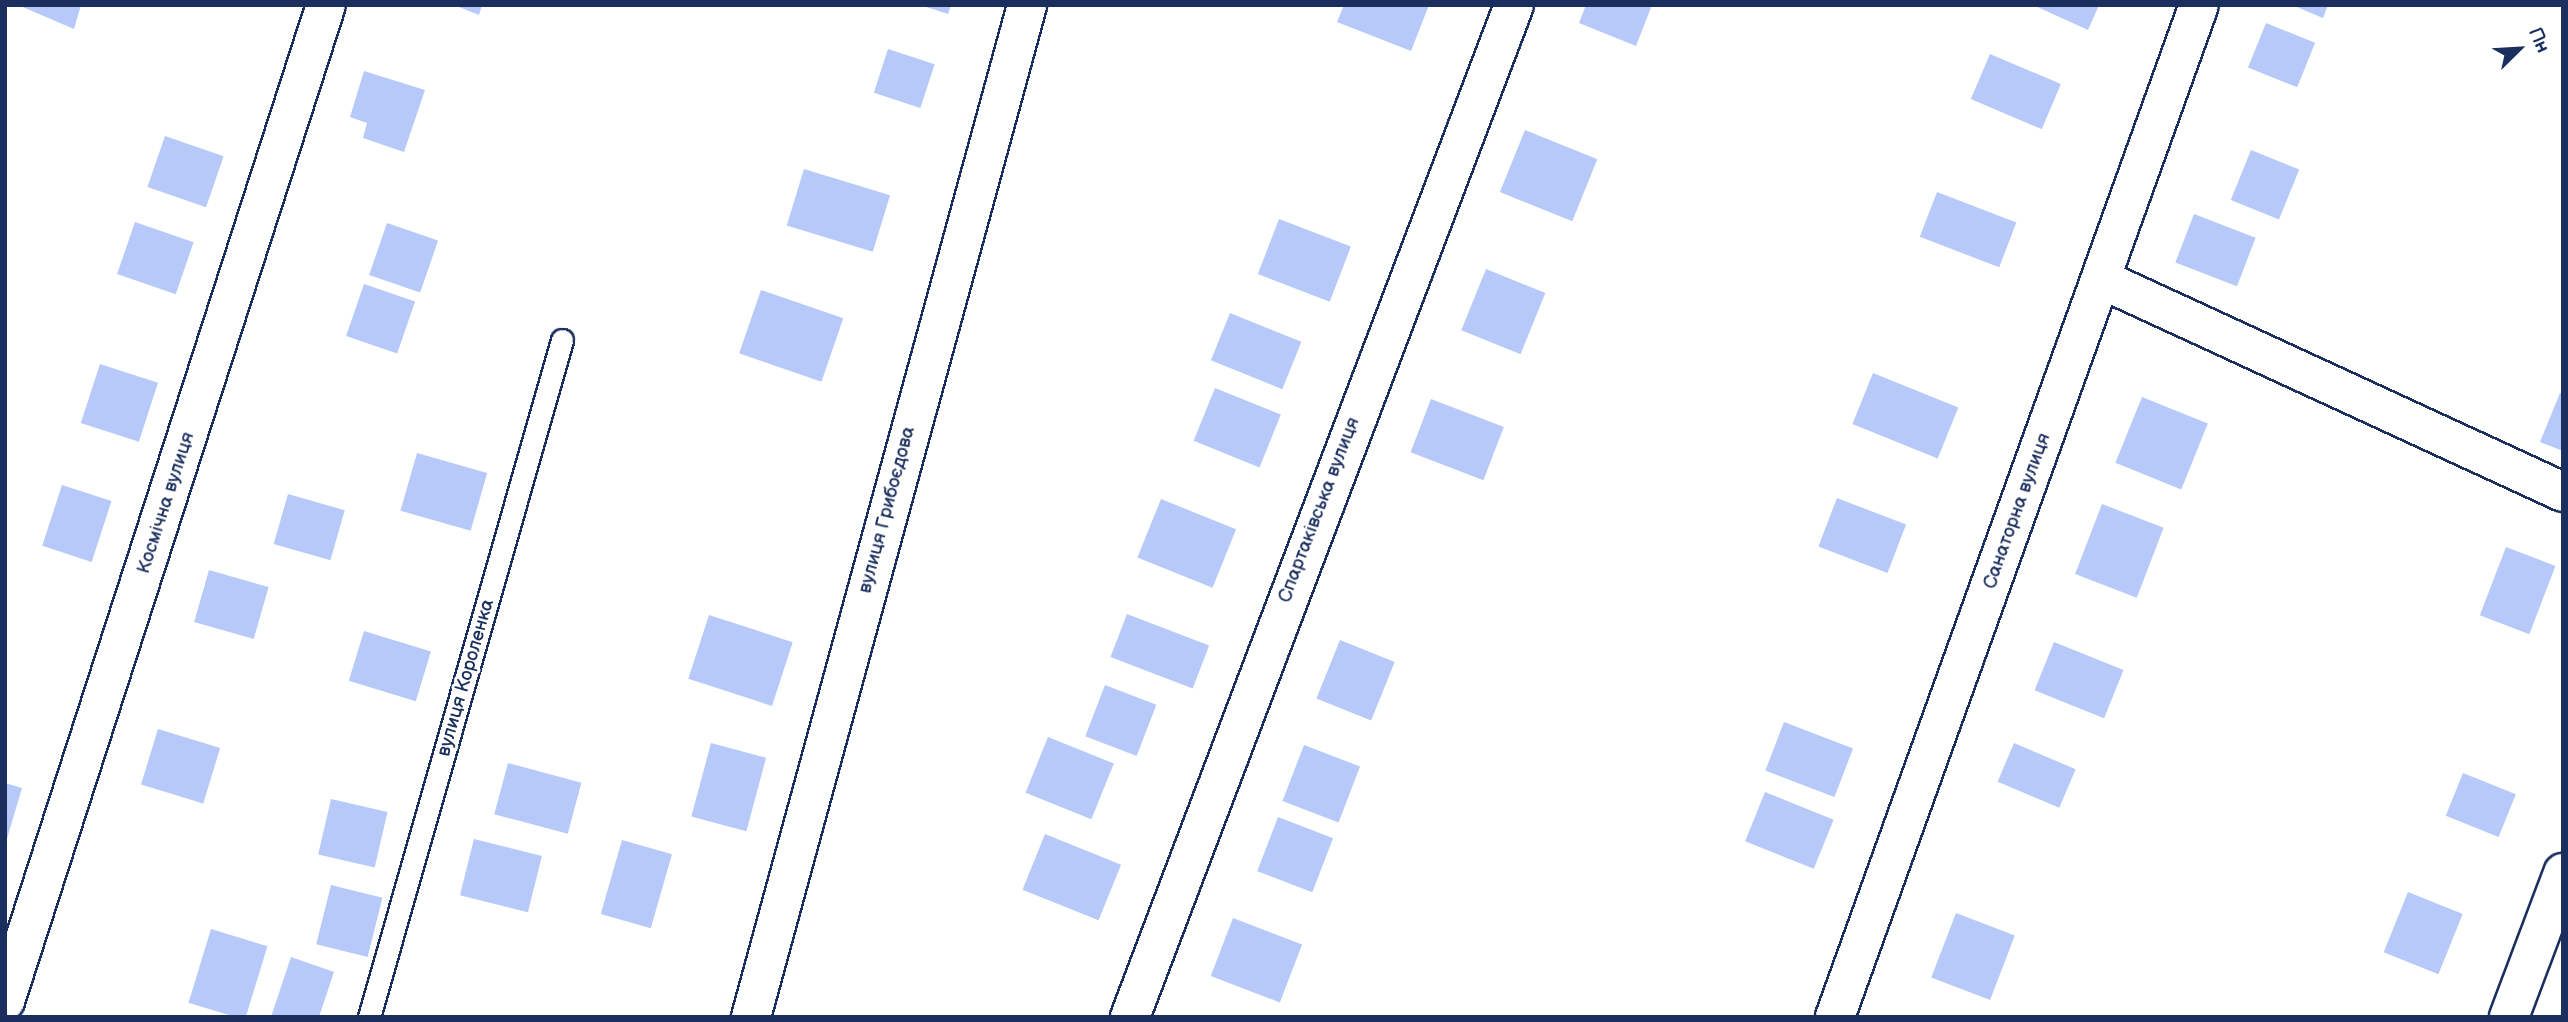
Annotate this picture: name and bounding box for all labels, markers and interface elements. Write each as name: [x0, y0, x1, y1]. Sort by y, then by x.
north arrow: [2484, 14, 2554, 84]
text: Пн: [2523, 24, 2554, 56]
street label: Спартаківська вулиця: [1273, 414, 1365, 606]
street label: вулиця Грибоєдова: [854, 424, 920, 596]
street label: Космічна вулиця: [132, 429, 200, 577]
street label: Санаторна вулиця: [1978, 430, 2056, 592]
street label: вулиця Короленка: [433, 597, 499, 759]

